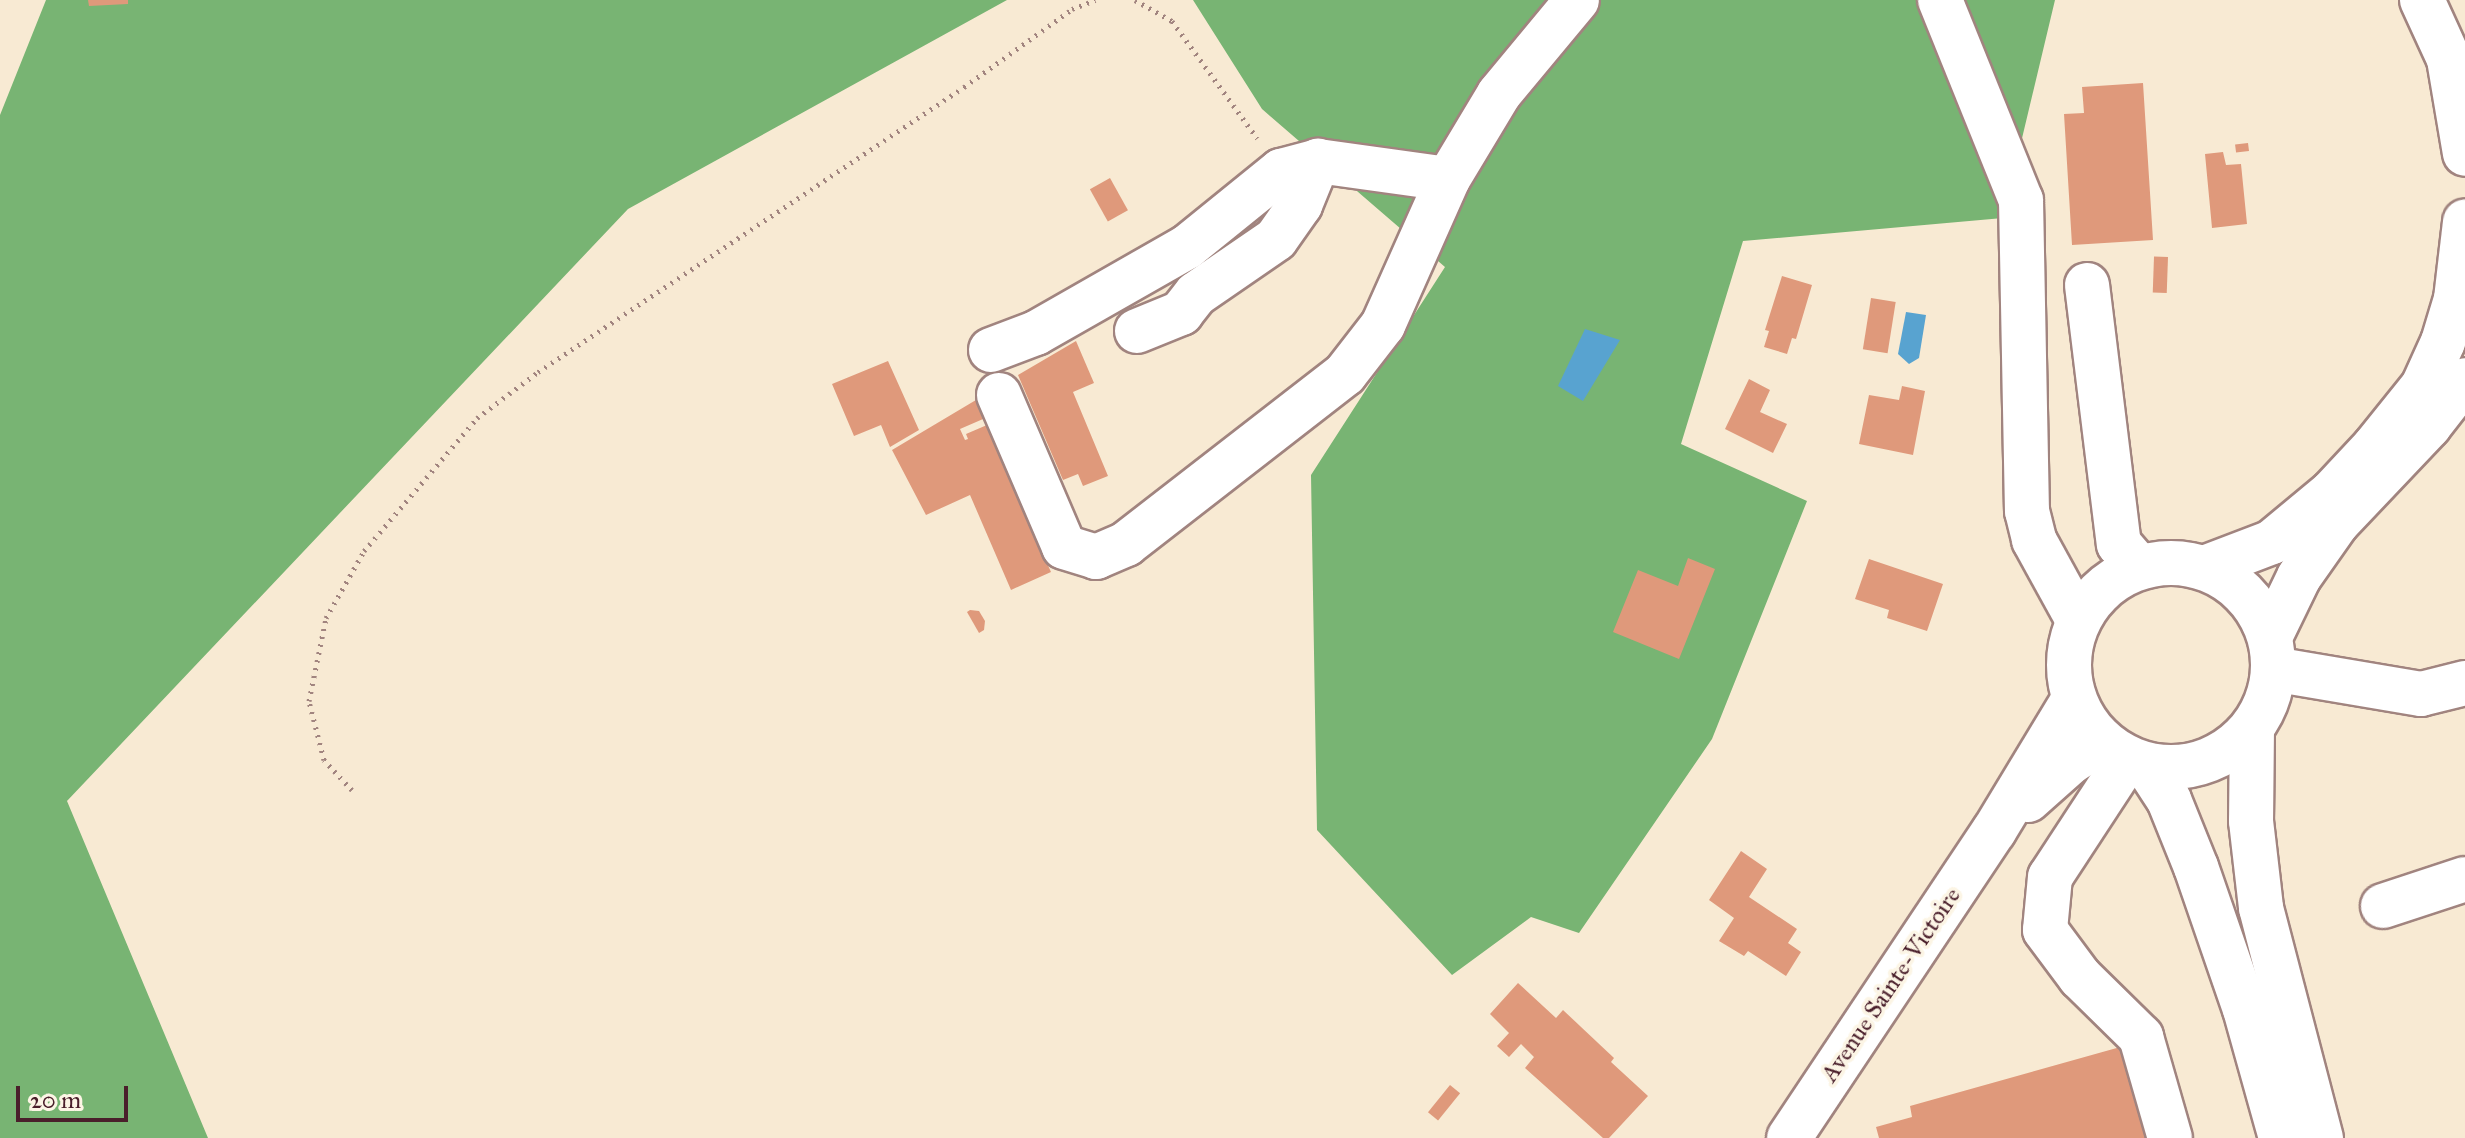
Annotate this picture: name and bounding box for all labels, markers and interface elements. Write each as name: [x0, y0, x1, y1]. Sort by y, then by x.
street label: Avenue Sainte-Victoire: [1815, 882, 1967, 1088]
scale bar: [20, 1070, 132, 1120]
text: 20 m: [30, 1085, 81, 1115]

